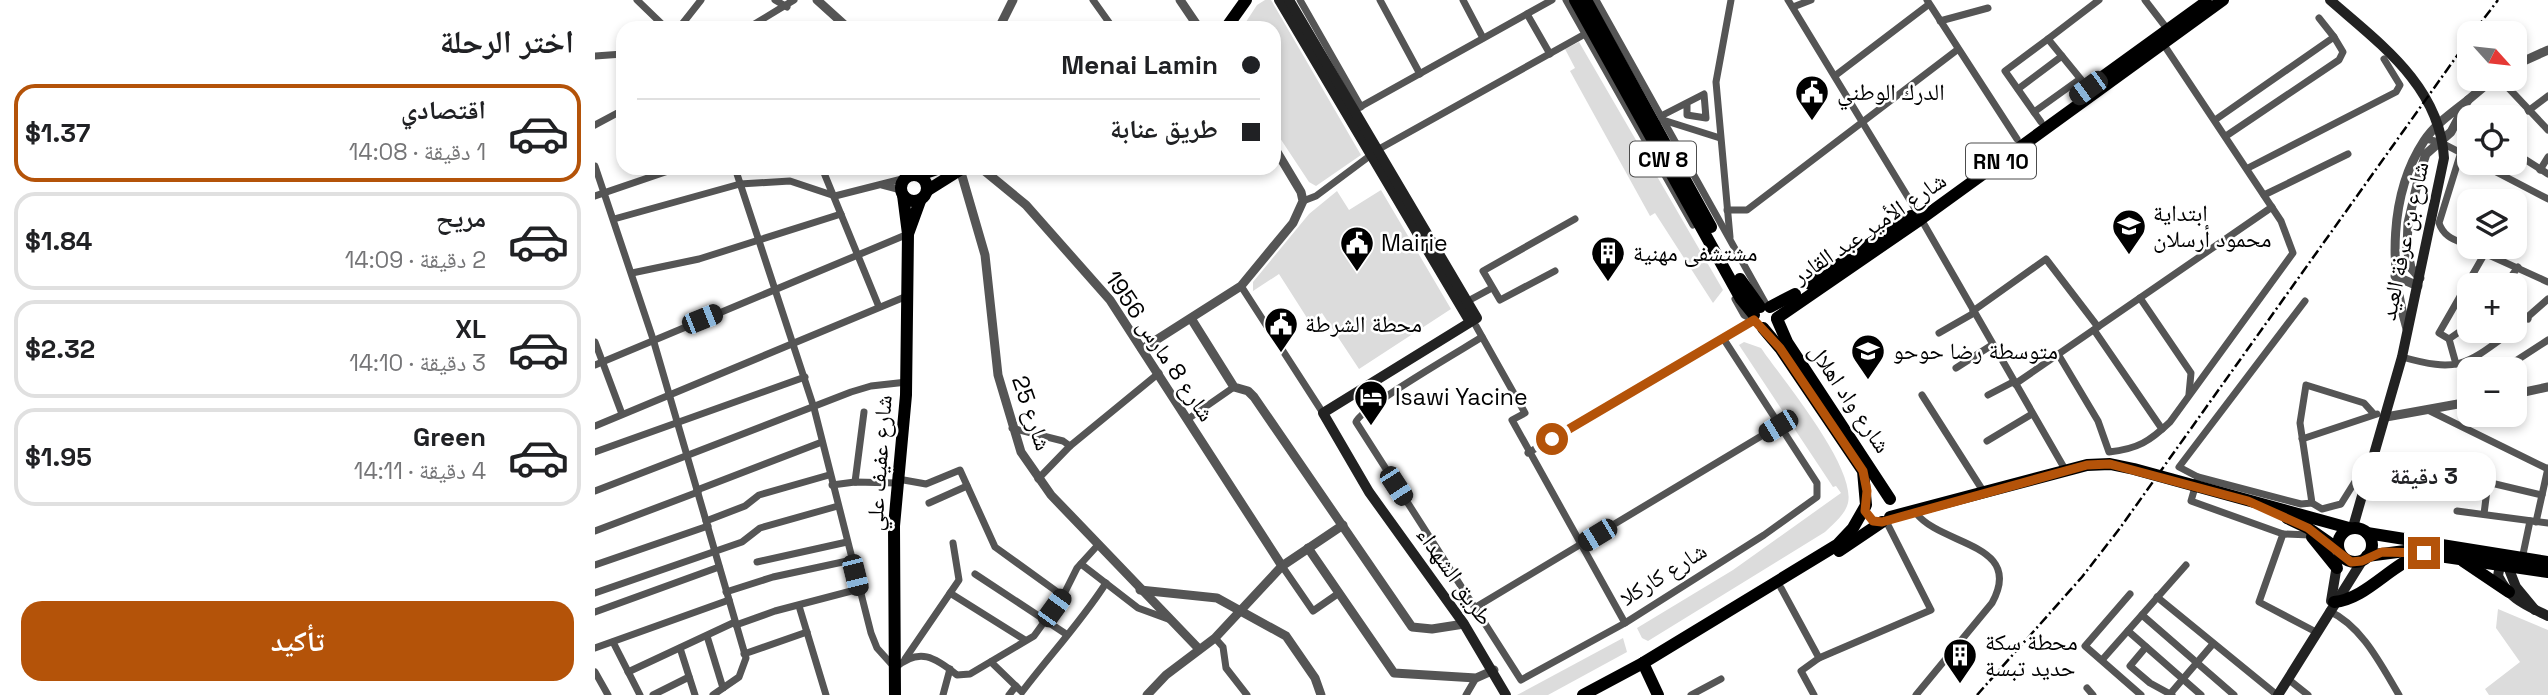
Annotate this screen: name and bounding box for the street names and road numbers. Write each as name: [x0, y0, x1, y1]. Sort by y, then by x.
road number: CW 8: [1630, 142, 1696, 176]
road number: RN 10: [1966, 144, 2036, 178]
street label: شارع بن عرفة العيد: [2373, 159, 2435, 323]
street label: شارع الأمير عبد القادر: [1785, 165, 1952, 291]
street label: شارع 8 مارس 1956: [1098, 265, 1222, 427]
street label: شارع واد اهلال: [1802, 337, 1898, 459]
street label: شارع 25: [1005, 372, 1059, 454]
street label: شارع عفيف علي: [859, 394, 903, 532]
street label: طريق الشهداء: [1410, 521, 1500, 631]
street label: شارع كاركلا: [1614, 535, 1712, 613]

